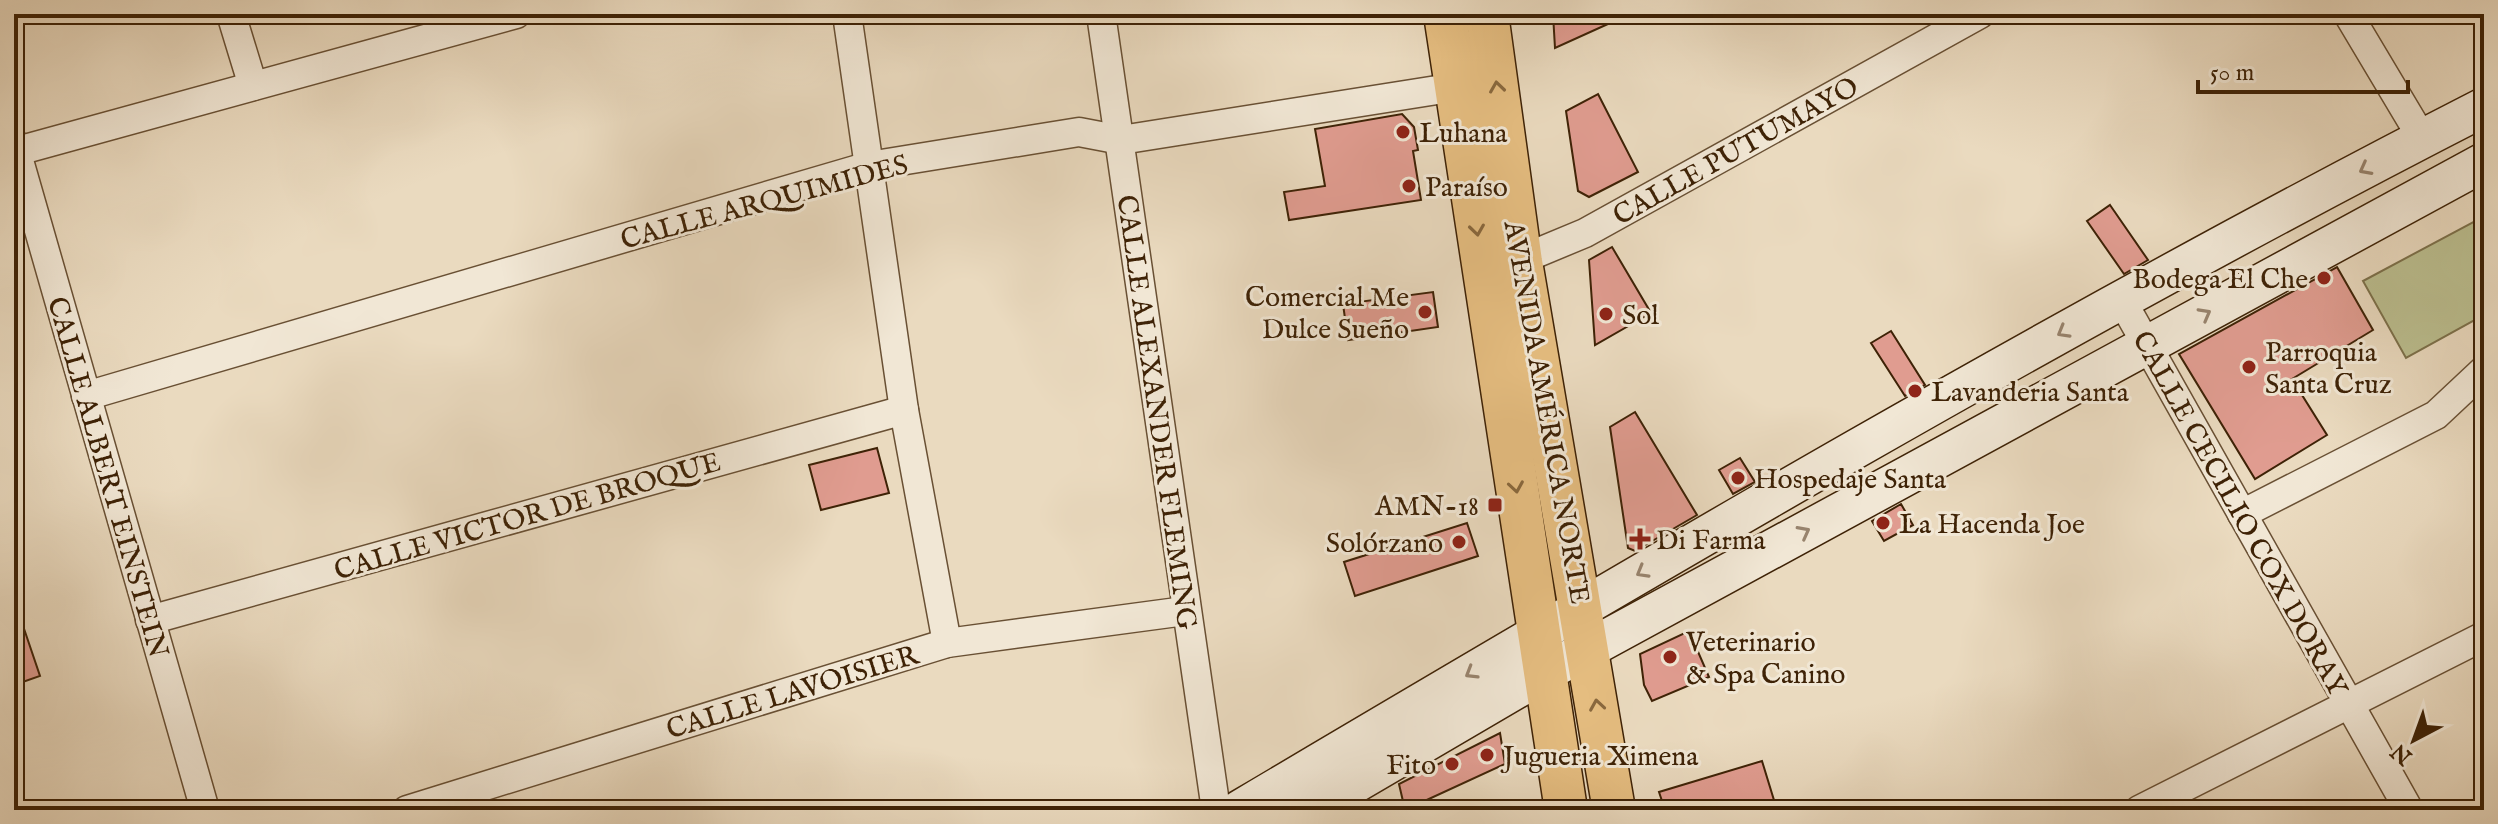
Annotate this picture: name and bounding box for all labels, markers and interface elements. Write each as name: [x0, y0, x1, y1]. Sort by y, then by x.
scale bar: [2198, 44, 2408, 94]
text: 50 m: [2210, 58, 2254, 89]
street label: CALLE PUTUMAYO: [1607, 70, 1865, 234]
one-way arrow: [1489, 80, 1506, 94]
place label: Luhana: [1419, 117, 1508, 152]
marker: Luhana: [1394, 123, 1412, 141]
street label: CALLE ARQUIMIDES: [617, 148, 912, 259]
one-way arrow: [2359, 159, 2374, 174]
place label: Paraíso: [1425, 171, 1508, 206]
marker: Paraíso: [1400, 177, 1418, 195]
street label: CALLE ALEXANDER FLEMING: [1108, 193, 1203, 633]
street label: AVENIDA AMÉRICA NORTE: [1494, 217, 1597, 607]
one-way arrow: [1468, 223, 1485, 236]
place label: Bodega El Che: [2132, 263, 2308, 298]
marker: Bodega El Che: [2315, 269, 2333, 287]
place label: Comercial Me Dulce Sueño: [1245, 281, 1409, 348]
street label: CALLE ALBERT EINSTEIN: [38, 293, 175, 662]
place label: Sol: [1622, 299, 1659, 334]
marker: Comercial Me Dulce Sueño: [1416, 303, 1434, 321]
marker: Sol: [1597, 305, 1615, 323]
one-way arrow: [2196, 308, 2210, 324]
one-way arrow: [2057, 322, 2071, 338]
street label: CALLE CECILIO COX DORAY: [2124, 326, 2355, 705]
place label: Parroquia Santa Cruz: [2265, 336, 2392, 403]
marker: Parroquia Santa Cruz: [2240, 358, 2258, 376]
place label: Lavanderia Santa: [1931, 376, 2130, 411]
marker: Lavanderia Santa: [1906, 382, 1924, 400]
street label: CALLE VICTOR DE BROQUE: [330, 445, 725, 589]
place label: Hospedaje Santa: [1754, 463, 1947, 498]
marker: Hospedaje Santa: [1729, 469, 1747, 487]
one-way arrow: [1507, 480, 1524, 494]
place label: AMN-18: [1374, 490, 1479, 525]
marker: AMN-18: [1486, 496, 1504, 514]
place label: La Hacenda Joe: [1899, 508, 2085, 543]
marker: La Hacenda Joe: [1874, 514, 1892, 532]
place label: Di Farma: [1656, 524, 1766, 559]
one-way arrow: [1796, 526, 1810, 541]
place label: Solórzano: [1326, 527, 1443, 562]
marker: Di Farma: [1631, 530, 1649, 548]
marker: Solórzano: [1450, 533, 1468, 551]
one-way arrow: [1636, 562, 1651, 578]
place label: Veterinario & Spa Canino: [1685, 626, 1845, 693]
street label: CALLE LAVOISIER: [662, 638, 924, 748]
marker: Veterinario & Spa Canino: [1661, 648, 1679, 666]
one-way arrow: [1465, 663, 1480, 679]
one-way arrow: [1589, 699, 1606, 712]
north arrow: [2374, 700, 2454, 780]
text: N: [2386, 737, 2419, 771]
place label: Jugueria Ximena: [1500, 740, 1699, 775]
marker: Jugueria Ximena: [1478, 746, 1496, 764]
place label: Fito: [1386, 749, 1436, 784]
marker: Fito: [1443, 755, 1461, 773]

